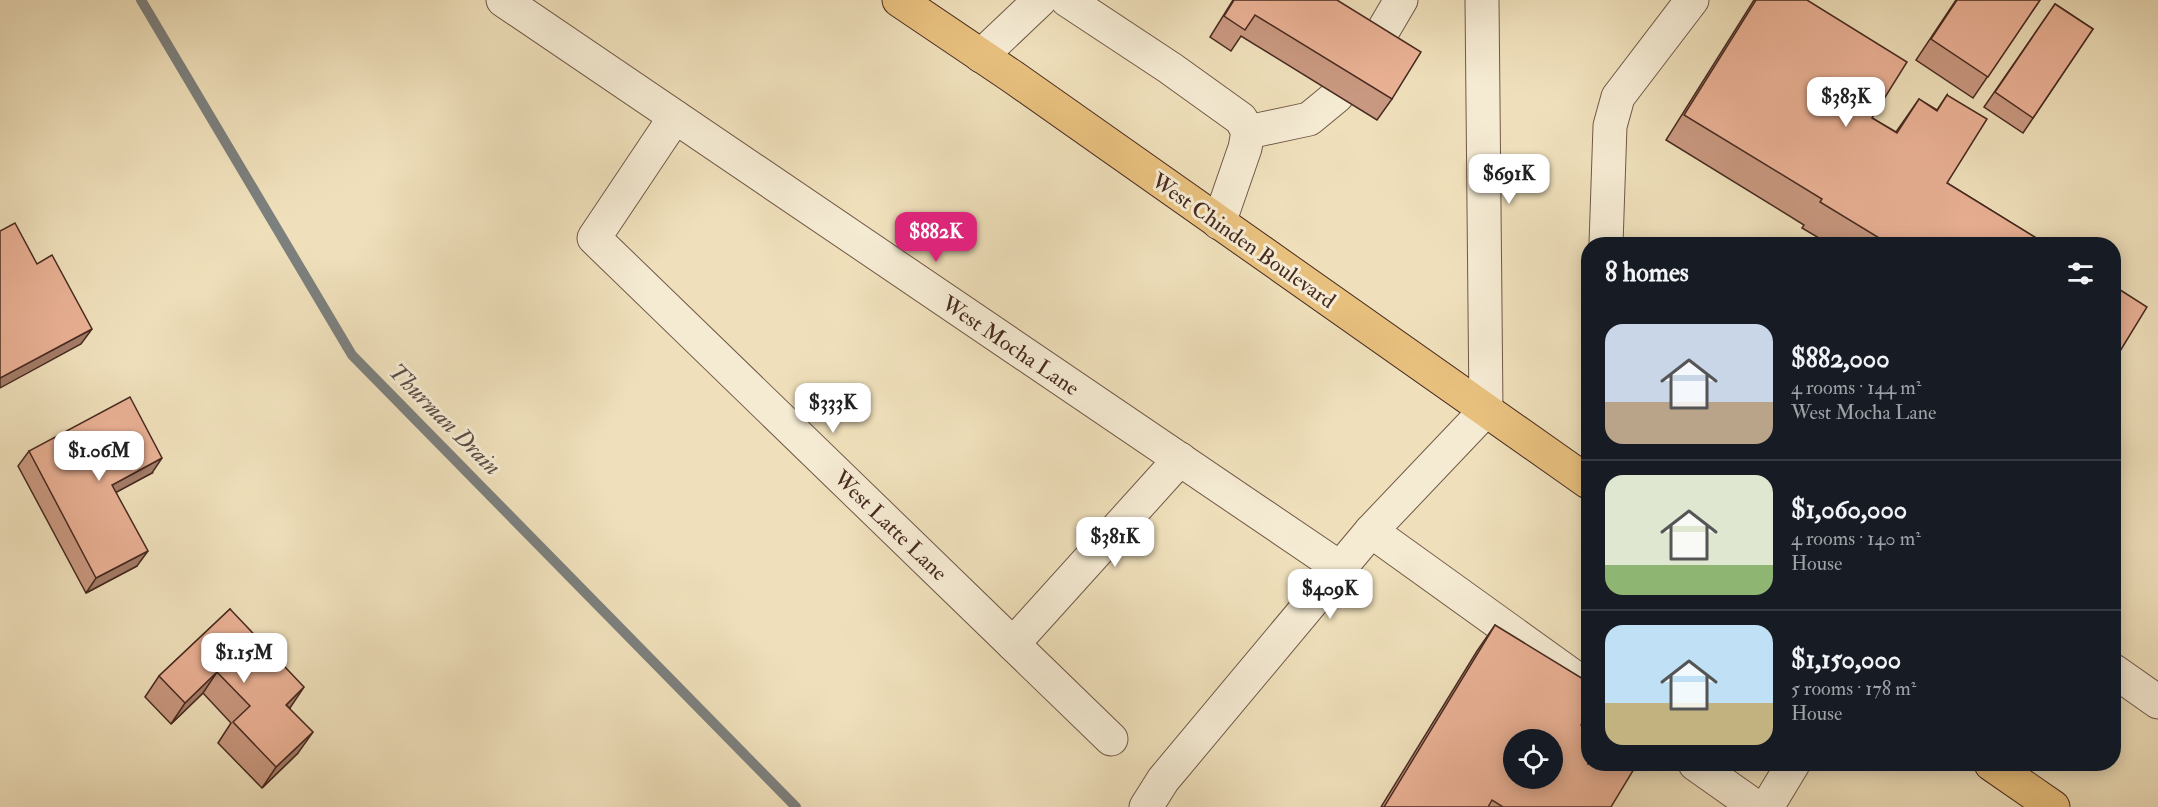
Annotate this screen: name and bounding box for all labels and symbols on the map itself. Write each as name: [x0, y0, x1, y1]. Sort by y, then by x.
pin: $383K: [1804, 77, 1888, 128]
pin: $691K: [1467, 154, 1551, 205]
street label: West Chinden Boulevard: [1145, 166, 1341, 315]
pin: $882K: [894, 212, 978, 263]
street label: West Mocha Lane: [935, 289, 1085, 402]
water label: Thurman Drain: [382, 356, 508, 482]
pin: $333K: [791, 383, 875, 434]
pin: $1.06M: [50, 431, 148, 482]
street label: West Latte Lane: [827, 464, 953, 587]
pin: $381K: [1073, 517, 1157, 568]
pin: $409K: [1288, 569, 1372, 620]
pin: $1.15M: [195, 633, 293, 684]

